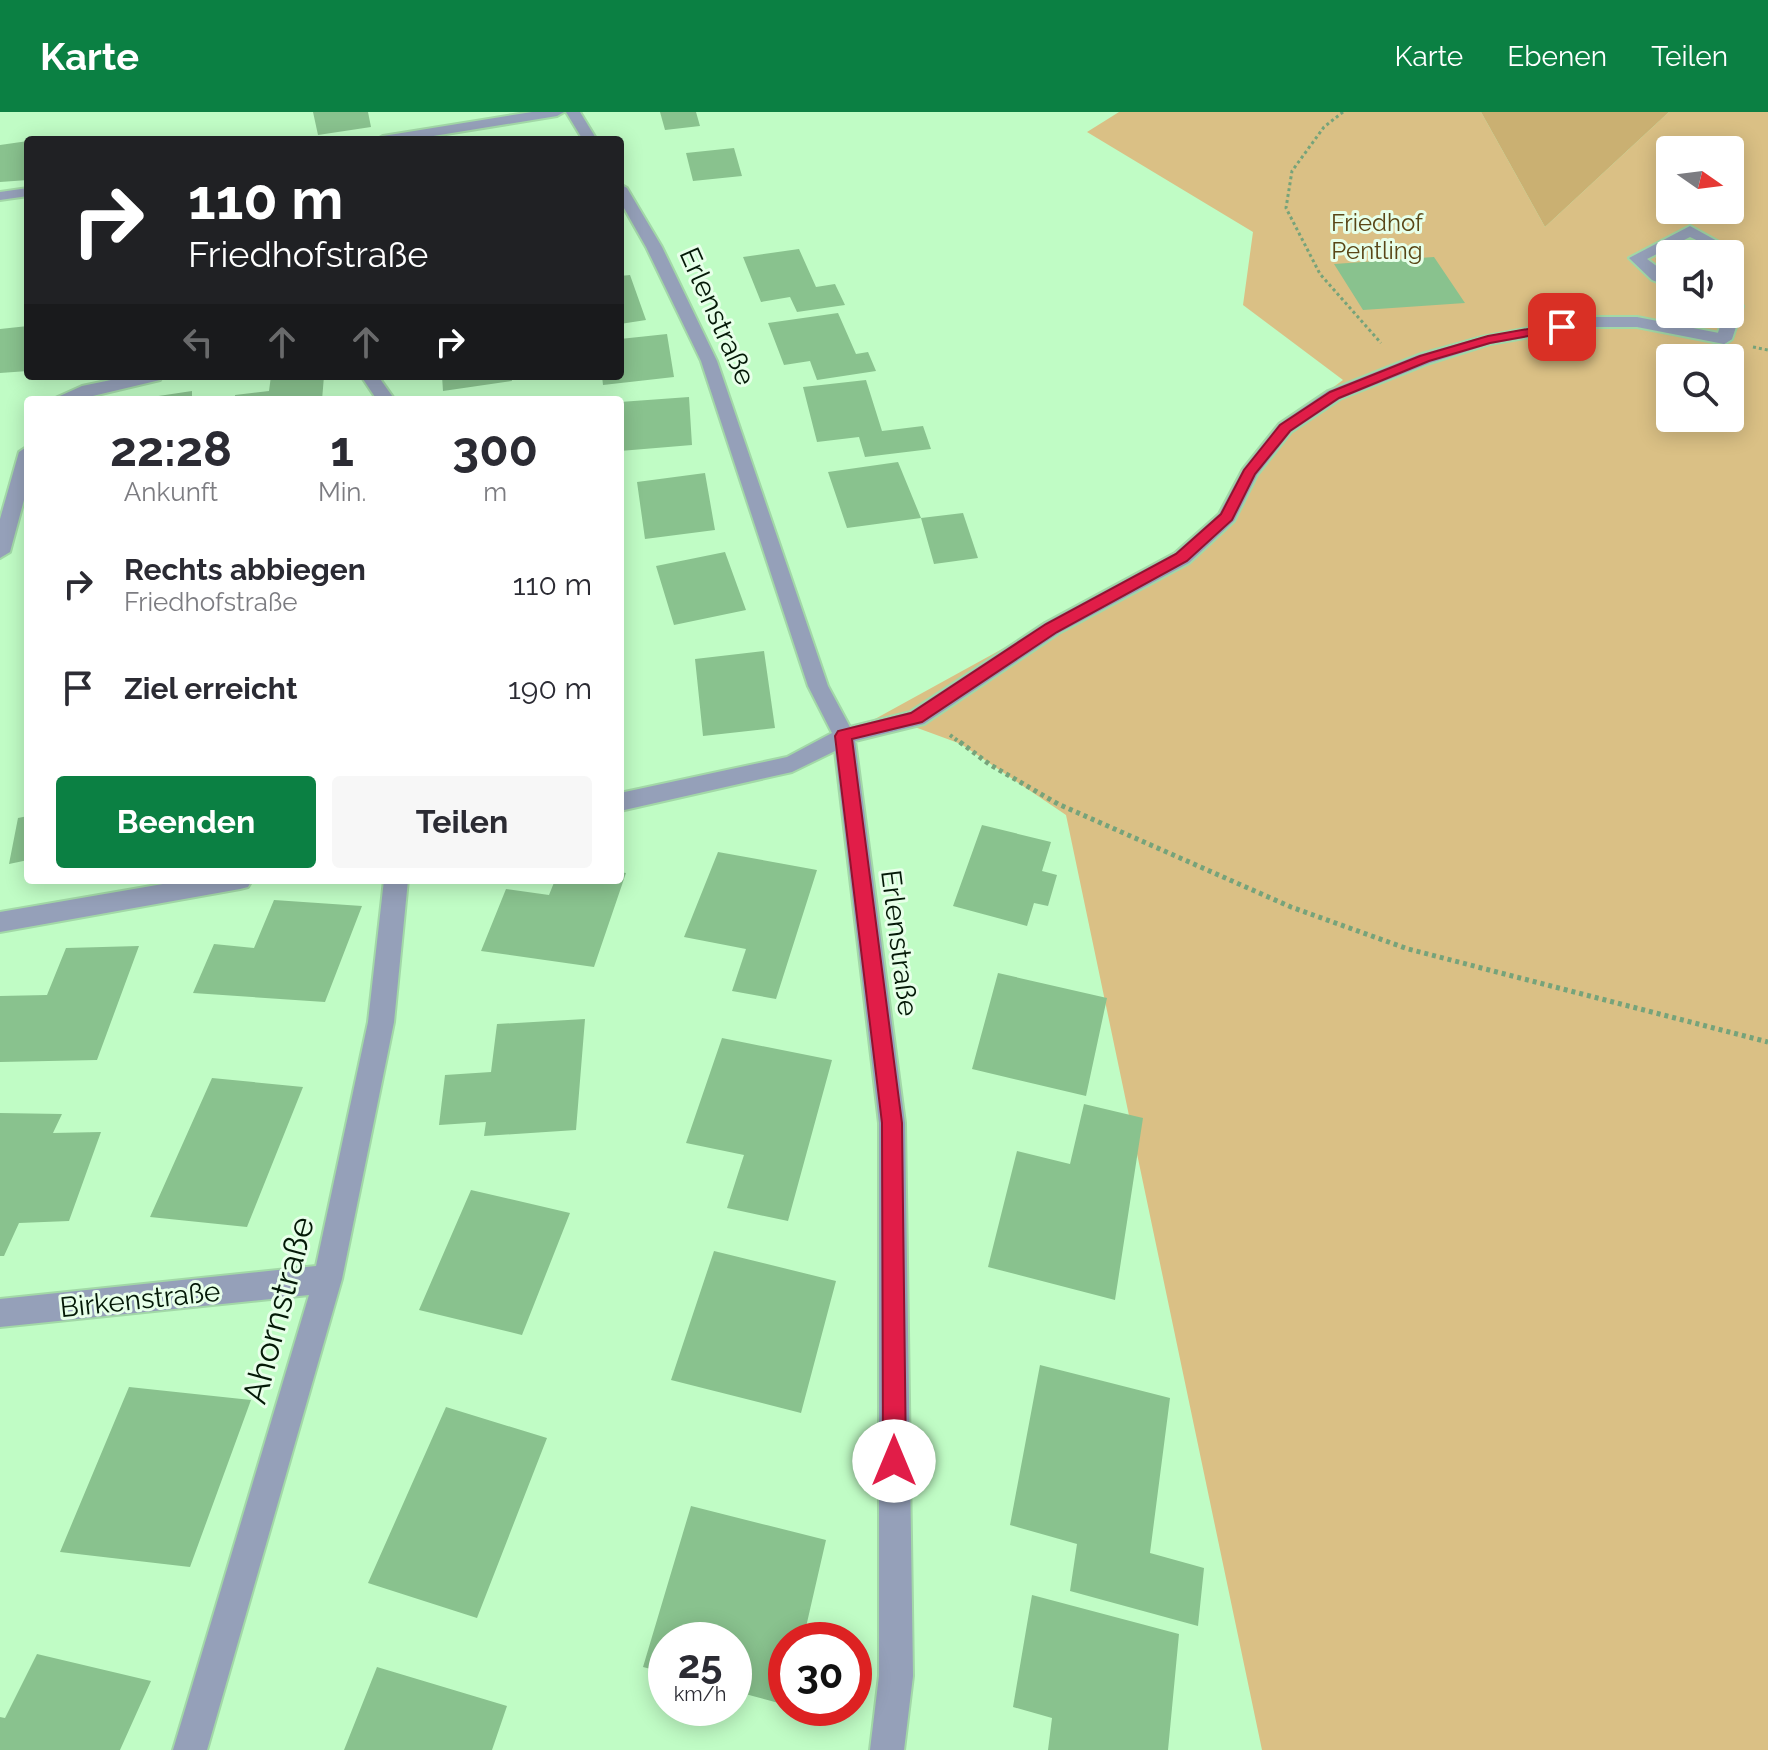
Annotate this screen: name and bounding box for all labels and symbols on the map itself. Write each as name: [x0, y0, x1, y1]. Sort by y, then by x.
north arrow: [1656, 136, 1744, 224]
park label: Friedhof Pentling: [1331, 208, 1424, 265]
street label: Erlenstraße: [673, 242, 762, 390]
pin: [1528, 293, 1596, 361]
street label: Erlenstraße: [874, 868, 925, 1018]
street label: Ahornstraße: [234, 1212, 322, 1408]
street label: Birkenstraße: [58, 1275, 222, 1324]
position arrow: [852, 1419, 936, 1503]
speed limit sign: 30: [768, 1622, 872, 1726]

